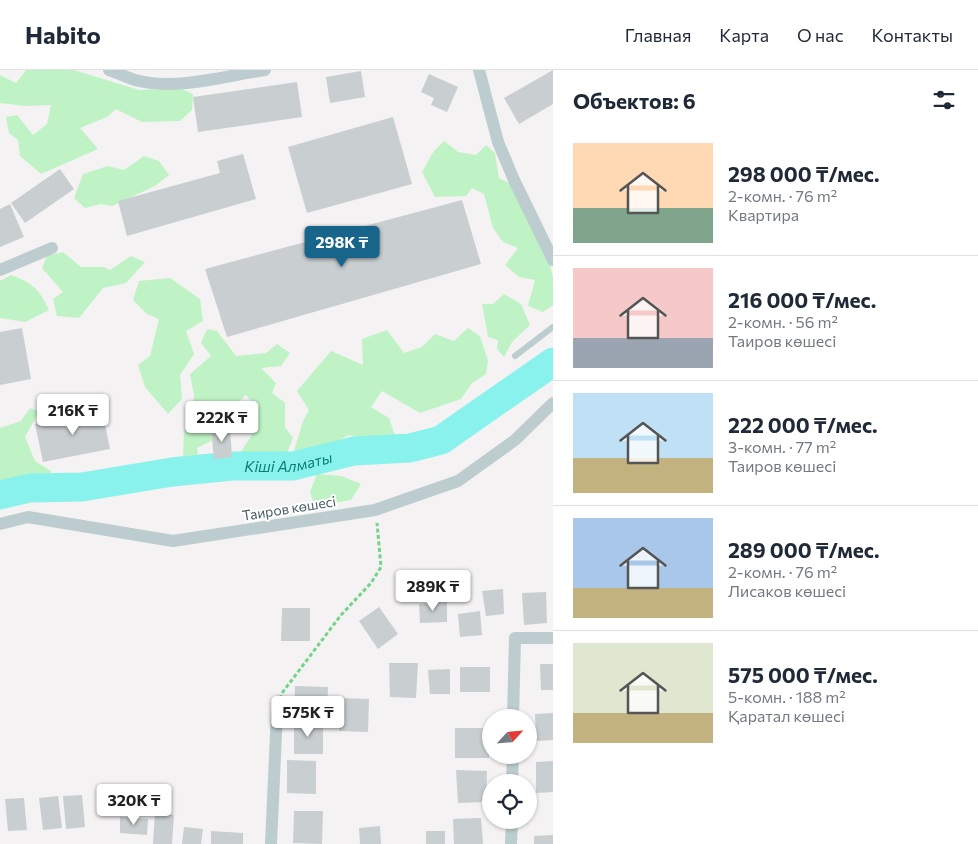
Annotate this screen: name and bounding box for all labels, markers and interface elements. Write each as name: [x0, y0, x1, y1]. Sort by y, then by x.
text: Habito: [25, 20, 101, 49]
text: Главная: [625, 24, 691, 46]
text: Карта: [719, 24, 769, 46]
text: О нас: [797, 24, 844, 46]
text: Контакты: [872, 24, 953, 46]
icon: filters: [930, 86, 958, 114]
text: Объектов: 6: [573, 88, 696, 113]
text: 298 000 ₸/мес.: [728, 161, 880, 186]
icon: home: [613, 163, 673, 223]
text: 2-комн. · 76 m²: [728, 186, 837, 205]
text: Квартира: [728, 205, 799, 224]
pin: 298K ₸: [301, 226, 383, 268]
text: 298K ₸: [316, 232, 368, 251]
text: 216 000 ₸/мес.: [728, 287, 876, 312]
icon: home: [613, 288, 673, 348]
text: 2-комн. · 56 m²: [728, 312, 838, 331]
text: Таиров көшесі: [728, 331, 836, 350]
pin: 216K ₸: [32, 394, 114, 436]
text: 216K ₸: [48, 400, 98, 419]
pin: 222K ₸: [181, 400, 263, 443]
text: 222K ₸: [196, 407, 248, 426]
text: 222 000 ₸/мес.: [728, 412, 878, 437]
icon: home: [613, 413, 673, 473]
text: 3-комн. · 77 m²: [728, 437, 836, 456]
water label: Кіші Алматы: [244, 448, 334, 475]
text: Таиров көшесі: [728, 456, 836, 475]
street label: Таиров көшесі: [241, 492, 337, 524]
text: 289 000 ₸/мес.: [728, 537, 880, 562]
icon: home: [613, 538, 673, 598]
text: 2-комн. · 76 m²: [728, 562, 837, 581]
pin: 289K ₸: [392, 570, 474, 612]
text: 289K ₸: [407, 576, 459, 595]
text: Лисаков көшесі: [728, 581, 846, 600]
text: 575 000 ₸/мес.: [728, 662, 878, 687]
icon: home: [613, 663, 673, 723]
text: 5-комн. · 188 m²: [728, 687, 846, 706]
pin: 575K ₸: [267, 696, 349, 738]
text: 575K ₸: [282, 702, 334, 721]
text: Қаратал көшесі: [728, 706, 845, 725]
north arrow: [482, 709, 538, 764]
map controls: [482, 709, 537, 829]
button: locate: [482, 774, 537, 829]
pin: 320K ₸: [93, 784, 175, 826]
text: 320K ₸: [108, 790, 160, 809]

